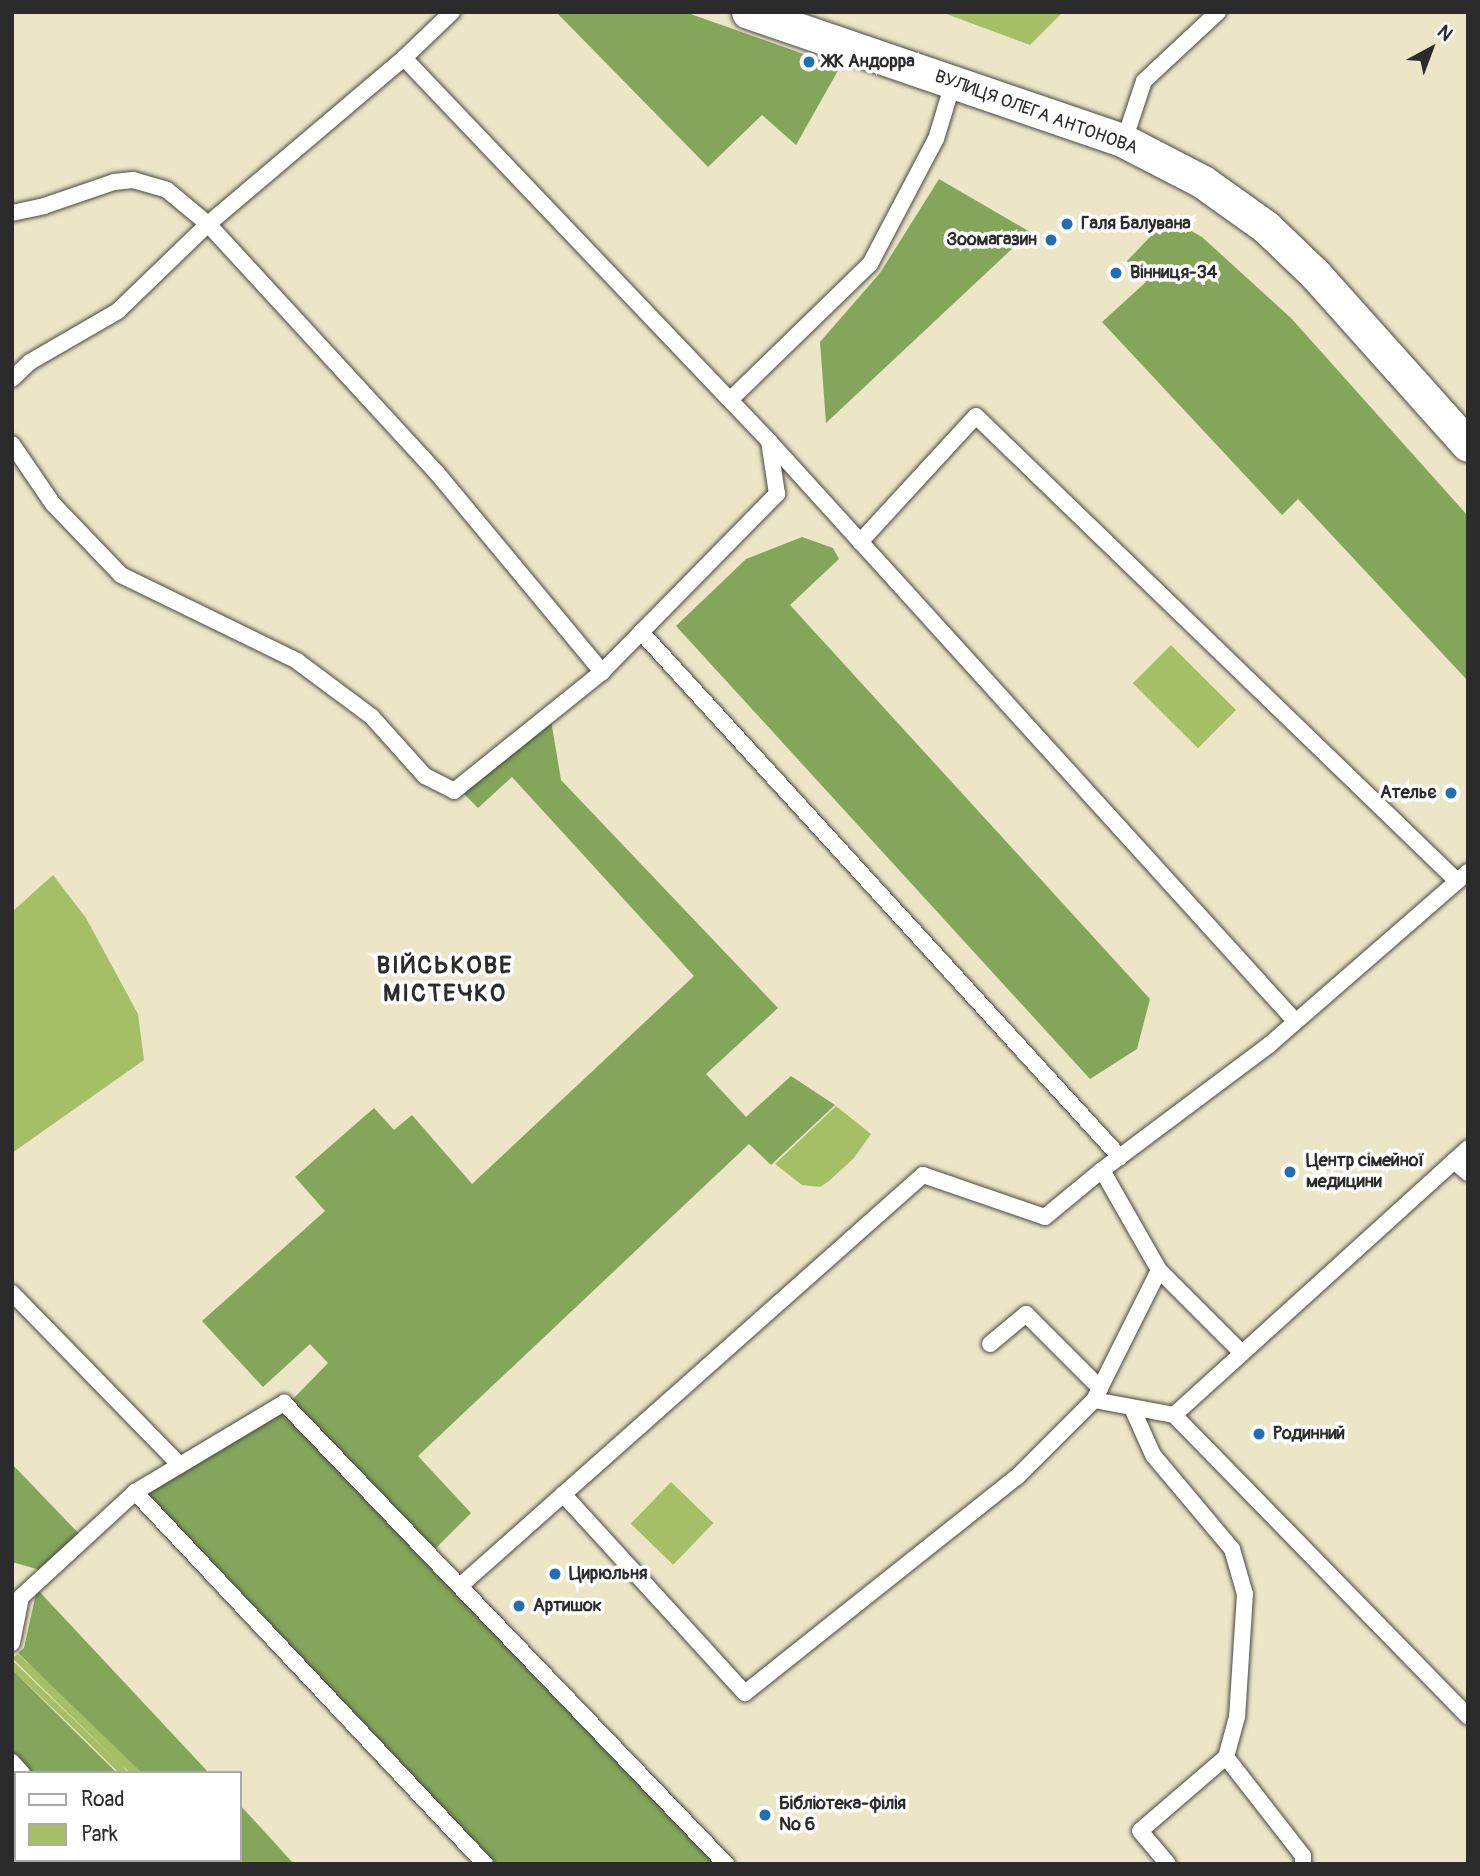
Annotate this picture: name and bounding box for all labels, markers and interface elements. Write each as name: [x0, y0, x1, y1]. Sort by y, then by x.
north arrow: [1396, 14, 1466, 84]
text: N: [1432, 20, 1457, 46]
place label: ЖК Андорра: [823, 51, 915, 73]
marker: ЖК Андорра: [801, 54, 817, 70]
street label: ВУЛИЦЯ ОЛЕГА АНТОНОВА: [931, 66, 1141, 160]
place label: Галя Балувана: [1081, 213, 1191, 235]
marker: Галя Балувана: [1059, 216, 1075, 232]
place label: Зоомагазин: [946, 229, 1037, 251]
marker: Зоомагазин: [1043, 232, 1059, 248]
place label: Вінниця-34: [1130, 262, 1217, 284]
marker: Вінниця-34: [1108, 265, 1124, 281]
place label: Ательє: [1380, 782, 1437, 804]
marker: Ательє: [1443, 785, 1459, 801]
district label: ВІЙСЬКОВЕ МІСТЕЧКО: [378, 952, 512, 1008]
place label: Центр сімейної медицини: [1306, 1151, 1425, 1194]
marker: Центр сімейної медицини: [1280, 1162, 1300, 1182]
place label: Родинний: [1273, 1423, 1345, 1445]
marker: Родинний: [1251, 1426, 1267, 1442]
place label: Цирюльня: [569, 1563, 647, 1585]
marker: Цирюльня: [547, 1566, 563, 1582]
place label: Артишок: [533, 1595, 602, 1617]
marker: Артишок: [511, 1598, 527, 1614]
legend: [14, 1771, 242, 1862]
text: Road: [81, 1786, 125, 1813]
place label: Бібліотека-філія № 6: [779, 1794, 906, 1836]
marker: Бібліотека-філія № 6: [757, 1807, 773, 1823]
text: Park: [81, 1821, 118, 1848]

